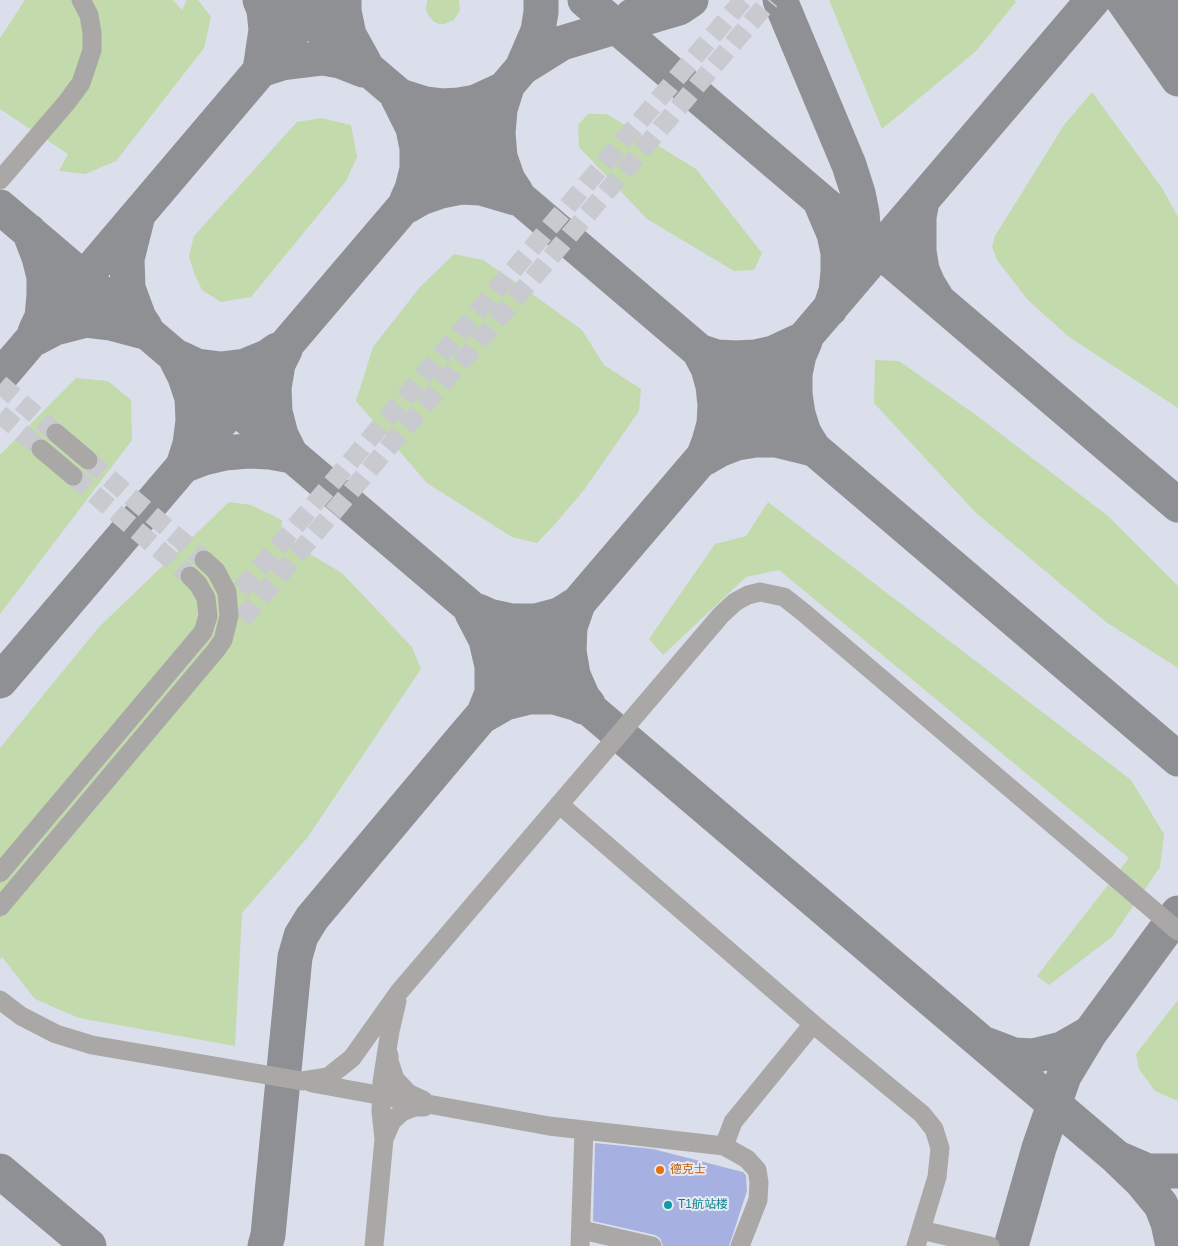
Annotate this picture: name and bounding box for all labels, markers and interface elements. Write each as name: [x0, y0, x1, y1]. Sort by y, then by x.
place label: 德克士: [670, 1163, 706, 1177]
marker: 德克士: [654, 1164, 666, 1176]
place label: T1航站楼: [678, 1198, 728, 1212]
marker: T1航站楼: [662, 1199, 674, 1211]

